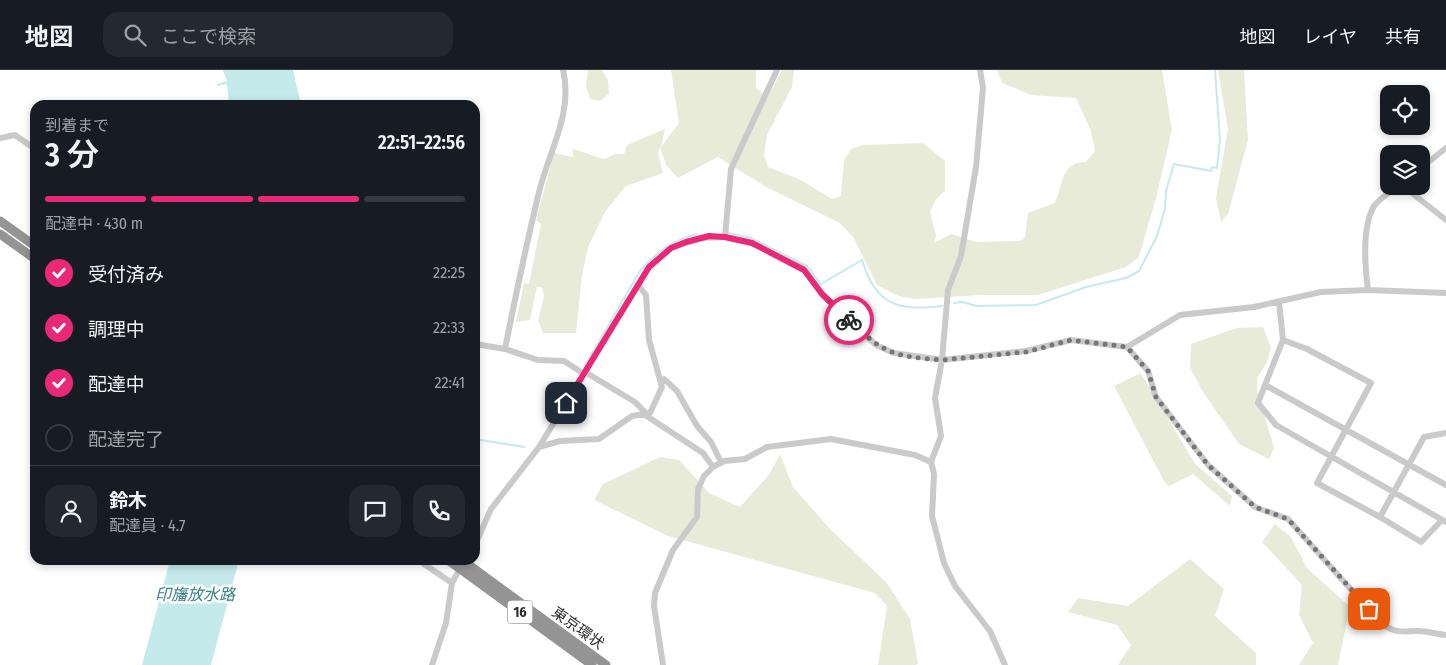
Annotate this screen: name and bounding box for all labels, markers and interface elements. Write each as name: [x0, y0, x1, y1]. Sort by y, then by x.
search box: [103, 12, 453, 57]
icon: search: [121, 21, 149, 49]
text: 地図: [25, 23, 73, 51]
text: ここで検索: [161, 25, 256, 48]
text: 地図: [1240, 26, 1276, 48]
text: レイヤ: [1304, 26, 1357, 48]
text: 共有: [1385, 26, 1421, 48]
map controls: [1380, 85, 1430, 195]
button: locate: [1380, 85, 1430, 135]
text: 到着まで: [45, 116, 109, 135]
text: 22:51–22:56: [378, 131, 465, 154]
text: 3 分: [45, 136, 99, 174]
button: layers: [1380, 145, 1430, 195]
text: 配達中 · 430 m: [45, 214, 143, 233]
icon: check: [45, 259, 73, 287]
text: 受付済み: [88, 263, 164, 286]
text: 22:25: [433, 263, 465, 282]
courier: [824, 295, 874, 345]
icon: bike: [835, 306, 863, 334]
icon: check: [45, 314, 73, 342]
text: 調理中: [88, 318, 145, 341]
text: 22:33: [433, 318, 465, 337]
icon: check: [45, 369, 73, 397]
text: 配達中: [88, 373, 145, 396]
text: 22:41: [434, 373, 465, 392]
pin: [545, 382, 587, 424]
icon: home: [552, 389, 580, 417]
text: 配達完了: [88, 428, 164, 451]
button: person: [45, 485, 97, 537]
button: chat: [349, 485, 401, 537]
button: phone: [413, 485, 465, 537]
text: 鈴木: [109, 489, 147, 512]
text: 配達員 · 4.7: [109, 516, 186, 535]
water label: 印旛放水路: [155, 585, 237, 604]
pin: [1348, 588, 1390, 630]
icon: bag: [1355, 595, 1383, 623]
road number: 16: [508, 600, 532, 624]
street label: 東京環状: [548, 603, 608, 653]

